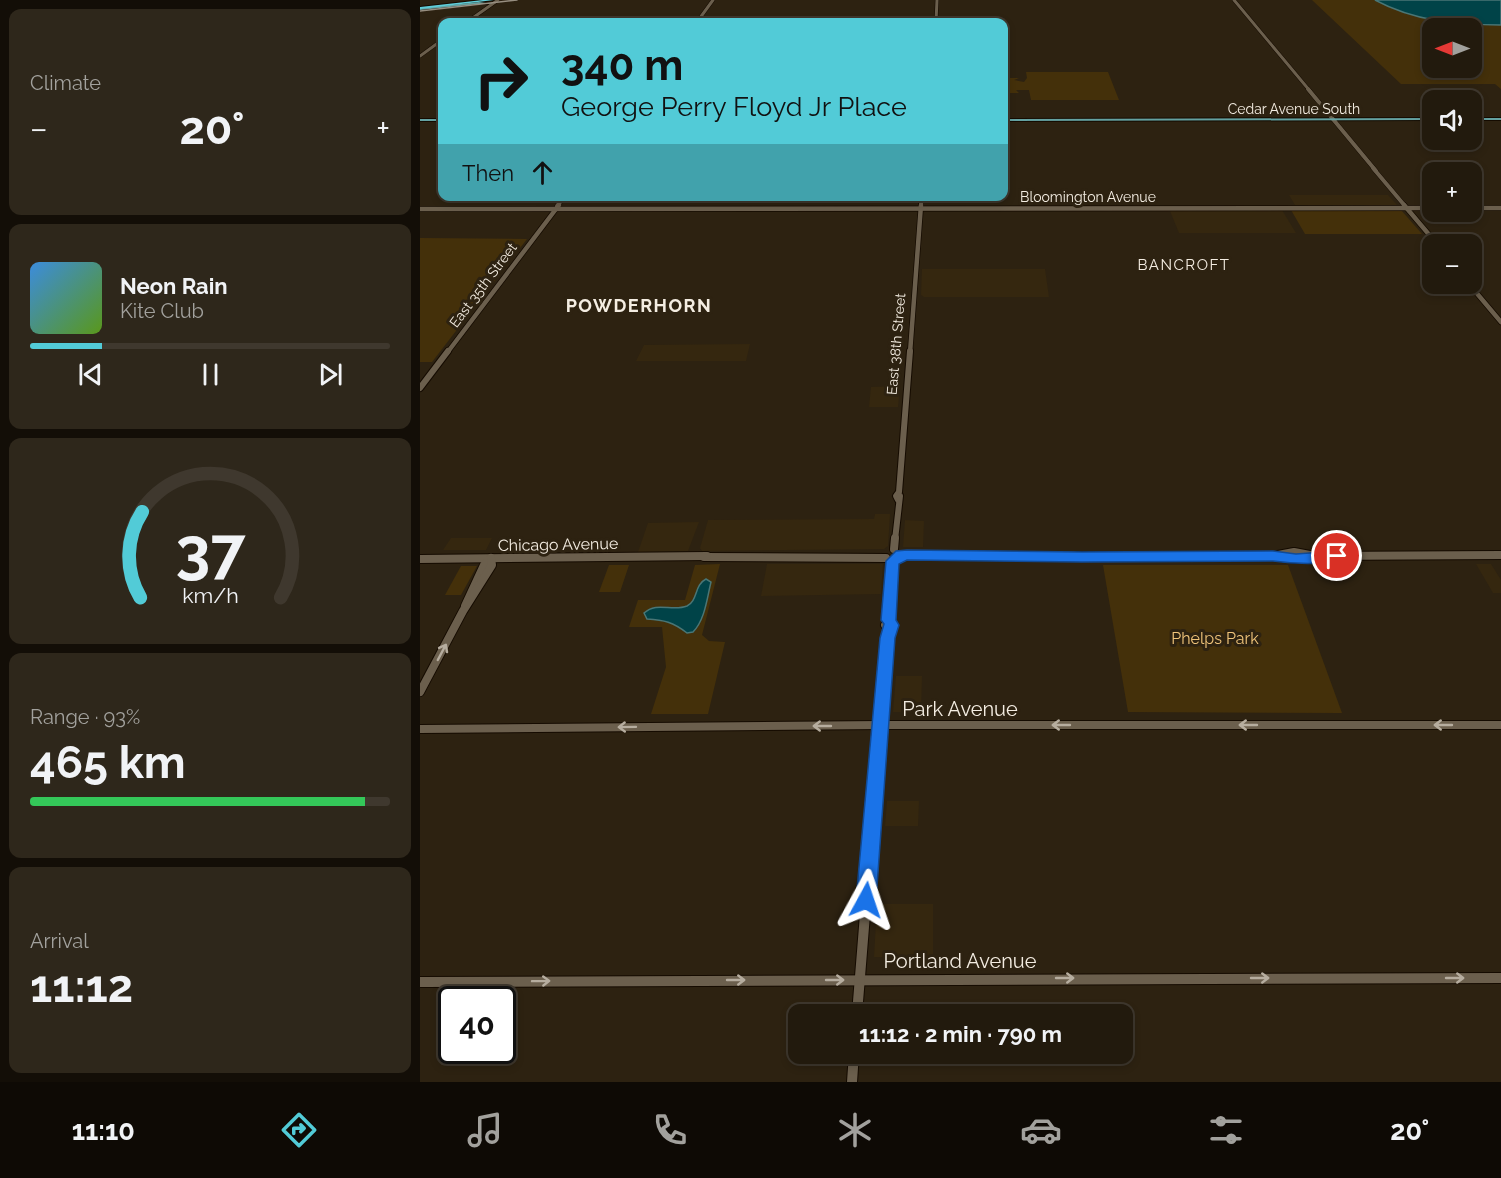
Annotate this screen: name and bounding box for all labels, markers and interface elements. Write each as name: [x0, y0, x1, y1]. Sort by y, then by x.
north arrow: [1422, 18, 1482, 78]
map controls: [1422, 18, 1482, 294]
text: 340 m: [561, 41, 683, 90]
icon: right: [462, 42, 540, 120]
text: Climate: [30, 71, 101, 95]
button: sound: [1422, 90, 1482, 150]
text: George Perry Floyd Jr Place: [561, 91, 907, 122]
street label: Cedar Avenue South: [1228, 101, 1360, 117]
text: 20°: [179, 102, 245, 155]
text: −: [30, 109, 48, 148]
text: +: [376, 109, 390, 148]
icon: ahead: [526, 156, 559, 189]
text: Then: [462, 160, 514, 186]
button: +: [1422, 162, 1482, 222]
street label: Bloomington Avenue: [1020, 189, 1156, 205]
button: −: [1422, 234, 1482, 294]
street label: East 35th Street: [446, 239, 520, 330]
district label: BANCROFT: [1138, 256, 1230, 274]
text: Neon Rain: [120, 273, 228, 299]
street label: East 38th Street: [884, 292, 908, 396]
district label: POWDERHORN: [566, 295, 712, 316]
text: Kite Club: [120, 299, 204, 323]
icon: previous: [74, 358, 107, 391]
icon: pause: [194, 358, 227, 391]
icon: next: [314, 358, 347, 391]
text: 37: [175, 513, 246, 587]
pin: [1311, 530, 1362, 581]
street label: Chicago Avenue: [498, 534, 618, 555]
icon: arrive: [1320, 539, 1353, 572]
text: km/h: [182, 583, 238, 608]
park label: Phelps Park: [1171, 629, 1259, 648]
one-way arrow: [437, 643, 448, 661]
street label: Park Avenue: [902, 697, 1018, 721]
text: Range · 93%: [30, 705, 140, 729]
one-way arrow: [1051, 719, 1071, 731]
one-way arrow: [1238, 719, 1258, 731]
one-way arrow: [1433, 719, 1453, 731]
one-way arrow: [813, 720, 833, 732]
one-way arrow: [618, 722, 638, 733]
text: 465 km: [30, 736, 186, 789]
position arrow: [834, 868, 898, 932]
text: Arrival: [30, 929, 89, 953]
street label: Portland Avenue: [884, 949, 1037, 973]
text: 11:12: [30, 960, 133, 1013]
one-way arrow: [1054, 972, 1074, 984]
one-way arrow: [1249, 972, 1269, 984]
one-way arrow: [1444, 972, 1464, 984]
one-way arrow: [726, 974, 746, 986]
one-way arrow: [825, 974, 845, 986]
one-way arrow: [531, 975, 551, 987]
speed limit sign: 40: [438, 986, 516, 1064]
text: 11:12 · 2 min · 790 m: [859, 1021, 1062, 1047]
icon: directions: [278, 1109, 320, 1151]
icon: music: [464, 1109, 506, 1151]
icon: phone: [649, 1109, 691, 1151]
icon: climate: [834, 1109, 876, 1151]
icon: car: [1020, 1109, 1062, 1151]
icon: filters: [1205, 1109, 1247, 1151]
text: 11:10: [72, 1115, 135, 1146]
text: 20°: [1390, 1115, 1429, 1146]

